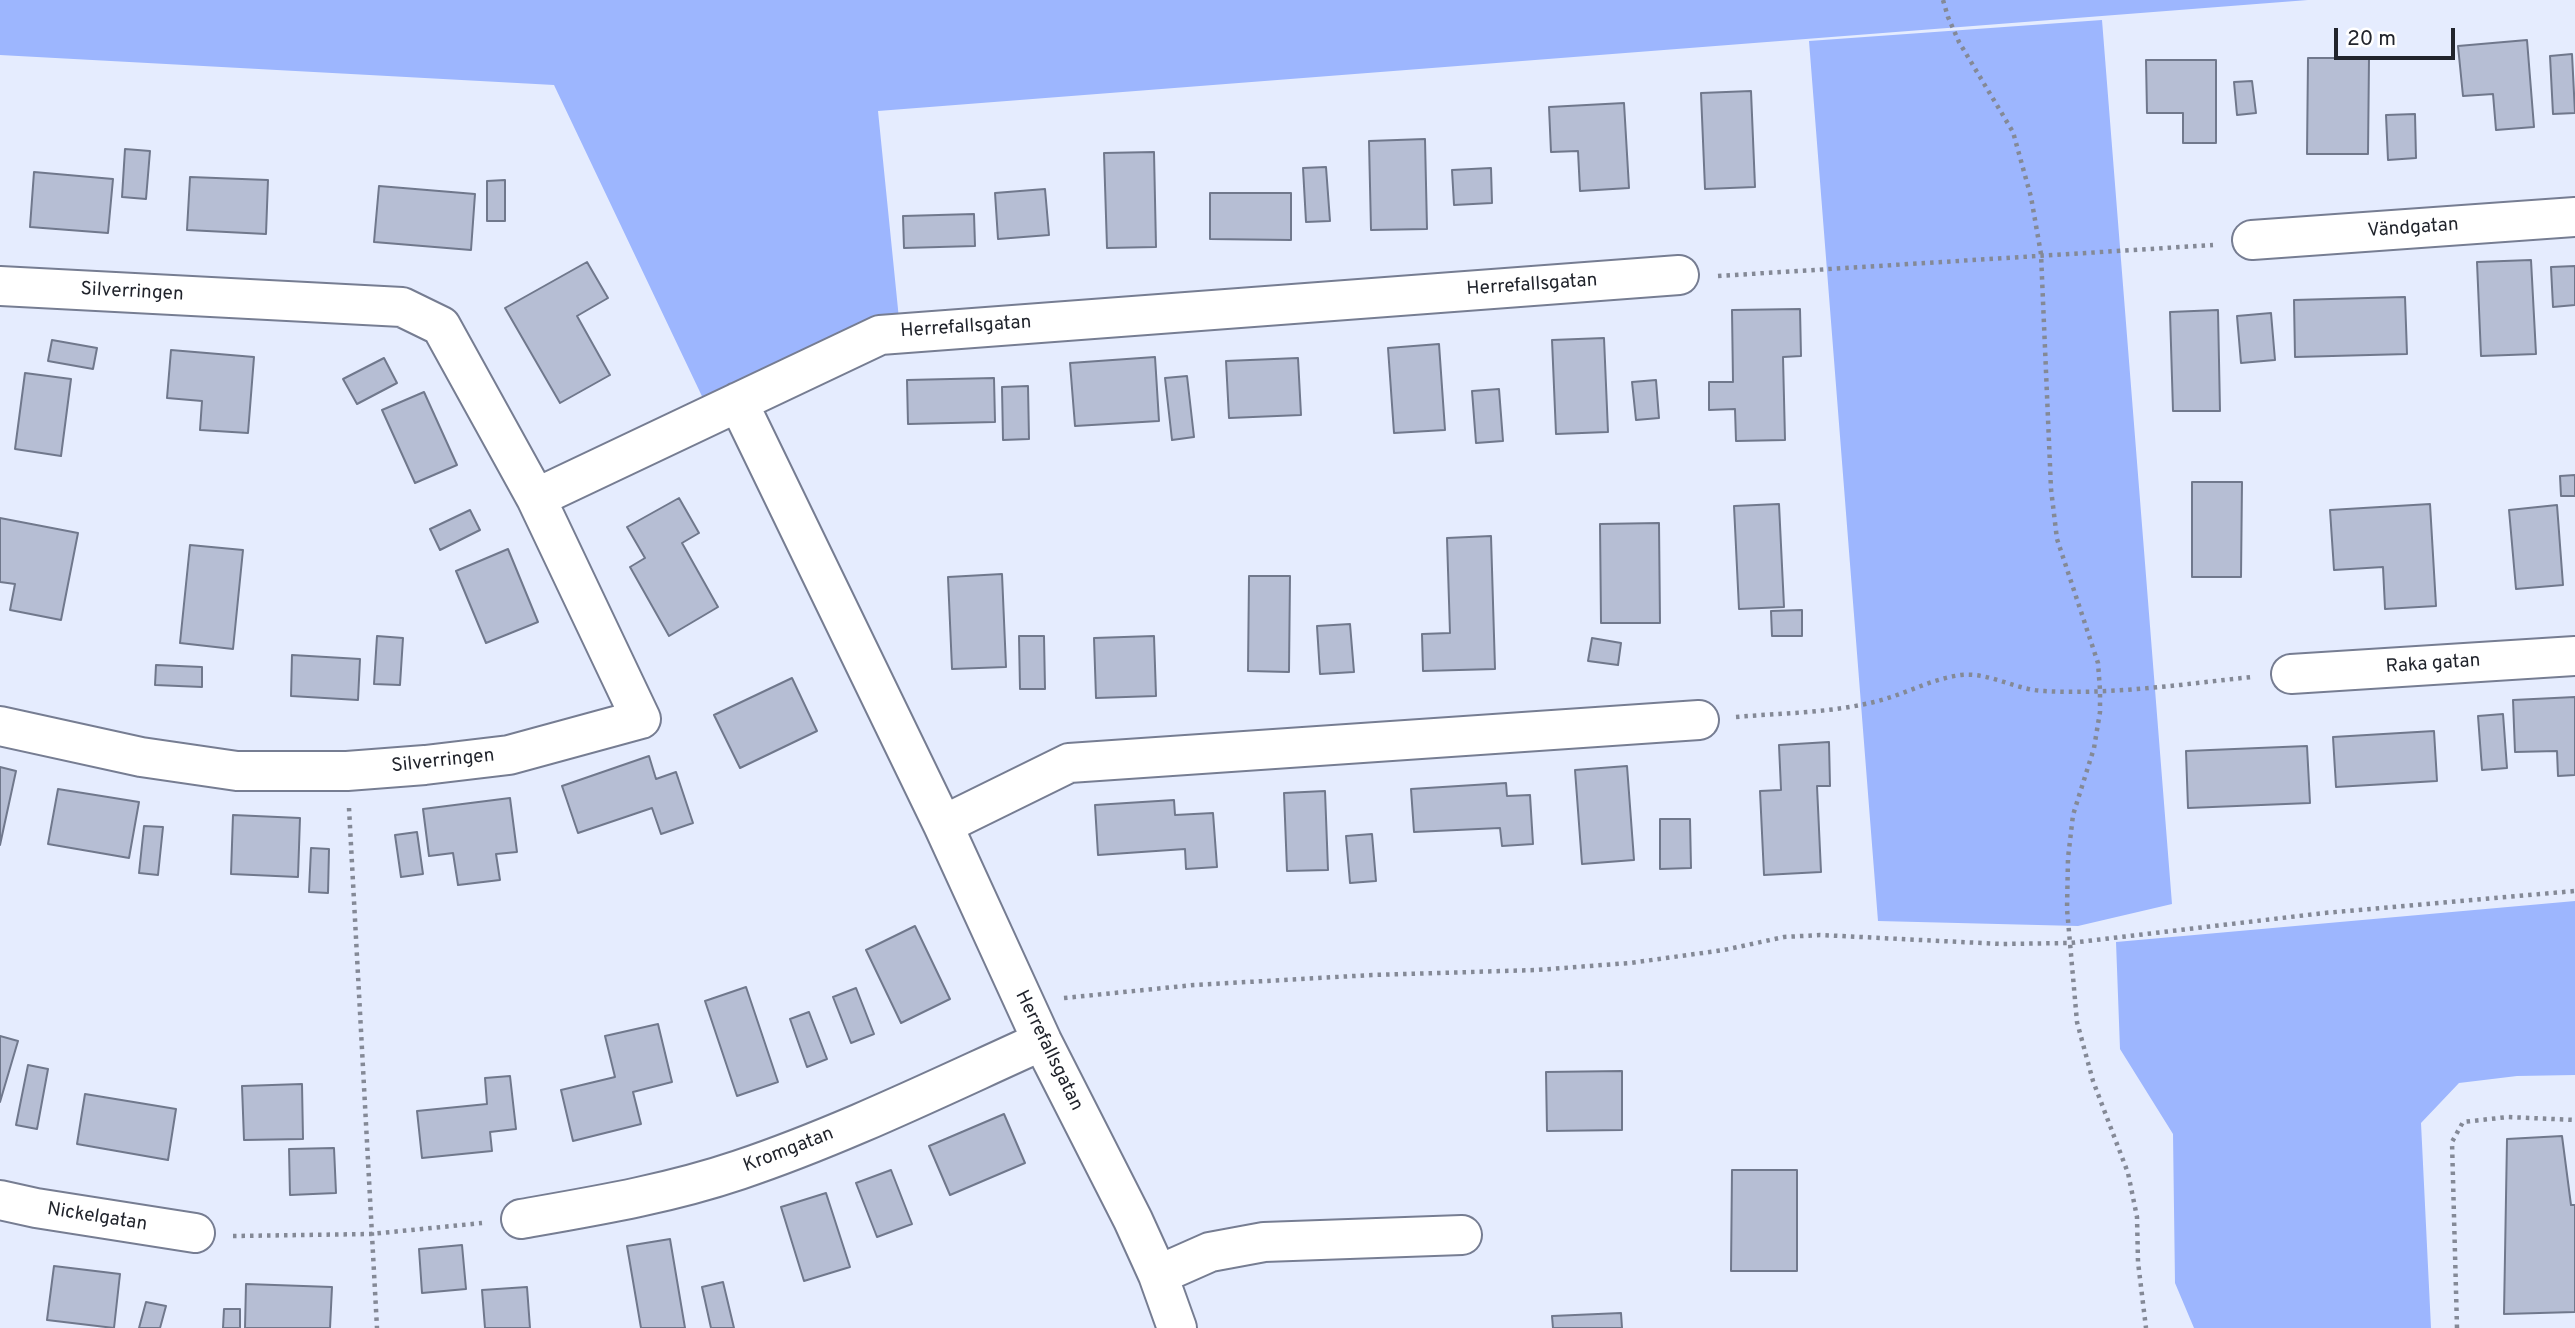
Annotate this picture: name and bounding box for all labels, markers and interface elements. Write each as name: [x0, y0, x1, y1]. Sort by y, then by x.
scale bar: [2337, 14, 2458, 58]
text: 20 m: [2347, 26, 2396, 53]
street label: Vändgatan: [2367, 214, 2459, 244]
street label: Herrefallsgatan: [1466, 270, 1598, 302]
street label: Silverringen: [80, 279, 184, 307]
street label: Herrefallsgatan: [900, 312, 1032, 344]
street label: Raka gatan: [2385, 650, 2481, 680]
street label: Silverringen: [390, 745, 496, 779]
street label: Herrefallsgatan: [1009, 987, 1087, 1115]
street label: Kromgatan: [741, 1123, 837, 1179]
street label: Nickelgatan: [45, 1199, 149, 1237]

